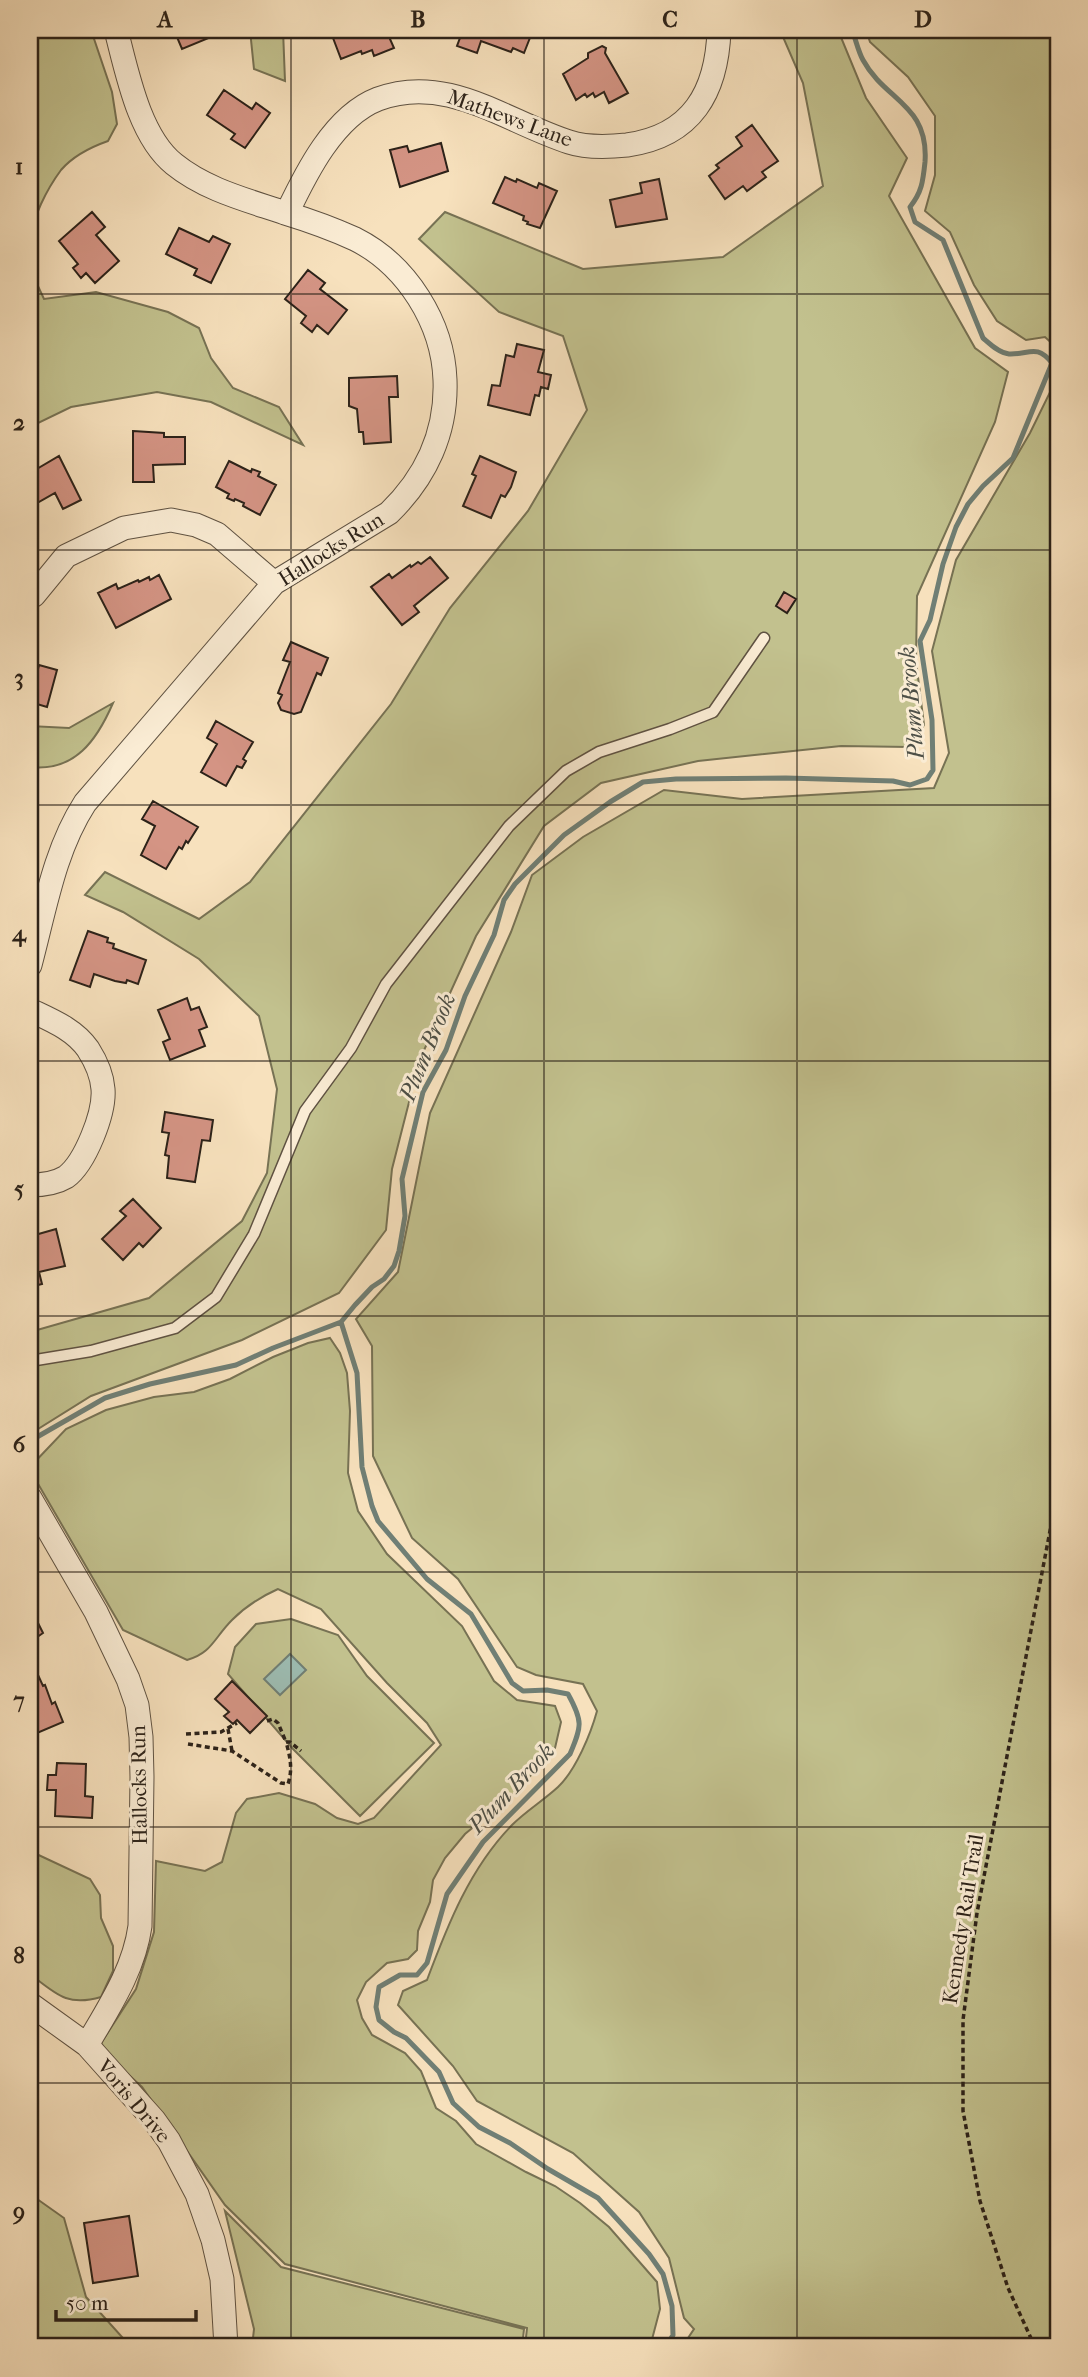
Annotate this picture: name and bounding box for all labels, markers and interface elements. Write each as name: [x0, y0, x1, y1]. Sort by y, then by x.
text: A: [156, 6, 174, 33]
text: B: [411, 6, 426, 33]
text: C: [662, 6, 678, 33]
text: D: [914, 6, 932, 33]
street label: Mathews Lane: [444, 84, 576, 152]
text: 1: [15, 153, 23, 180]
text: 2: [13, 409, 25, 436]
street label: Hallocks Run: [274, 507, 388, 591]
water label: Plum Brook: [893, 645, 930, 762]
text: 3: [14, 664, 24, 691]
text: 4: [11, 920, 27, 947]
water label: Plum Brook: [393, 989, 461, 1106]
text: 5: [14, 1175, 24, 1202]
text: 6: [13, 1431, 26, 1458]
text: 7: [12, 1687, 25, 1714]
street label: Hallocks Run: [126, 1725, 152, 1845]
water label: Plum Brook: [462, 1738, 560, 1840]
street label: Kennedy Rail Trail: [938, 1832, 988, 2006]
text: 8: [13, 1942, 25, 1969]
street label: Voris Drive: [91, 2054, 176, 2148]
text: 9: [12, 2198, 25, 2225]
scale bar: [56, 2279, 196, 2323]
text: 50 m: [66, 2291, 109, 2315]

